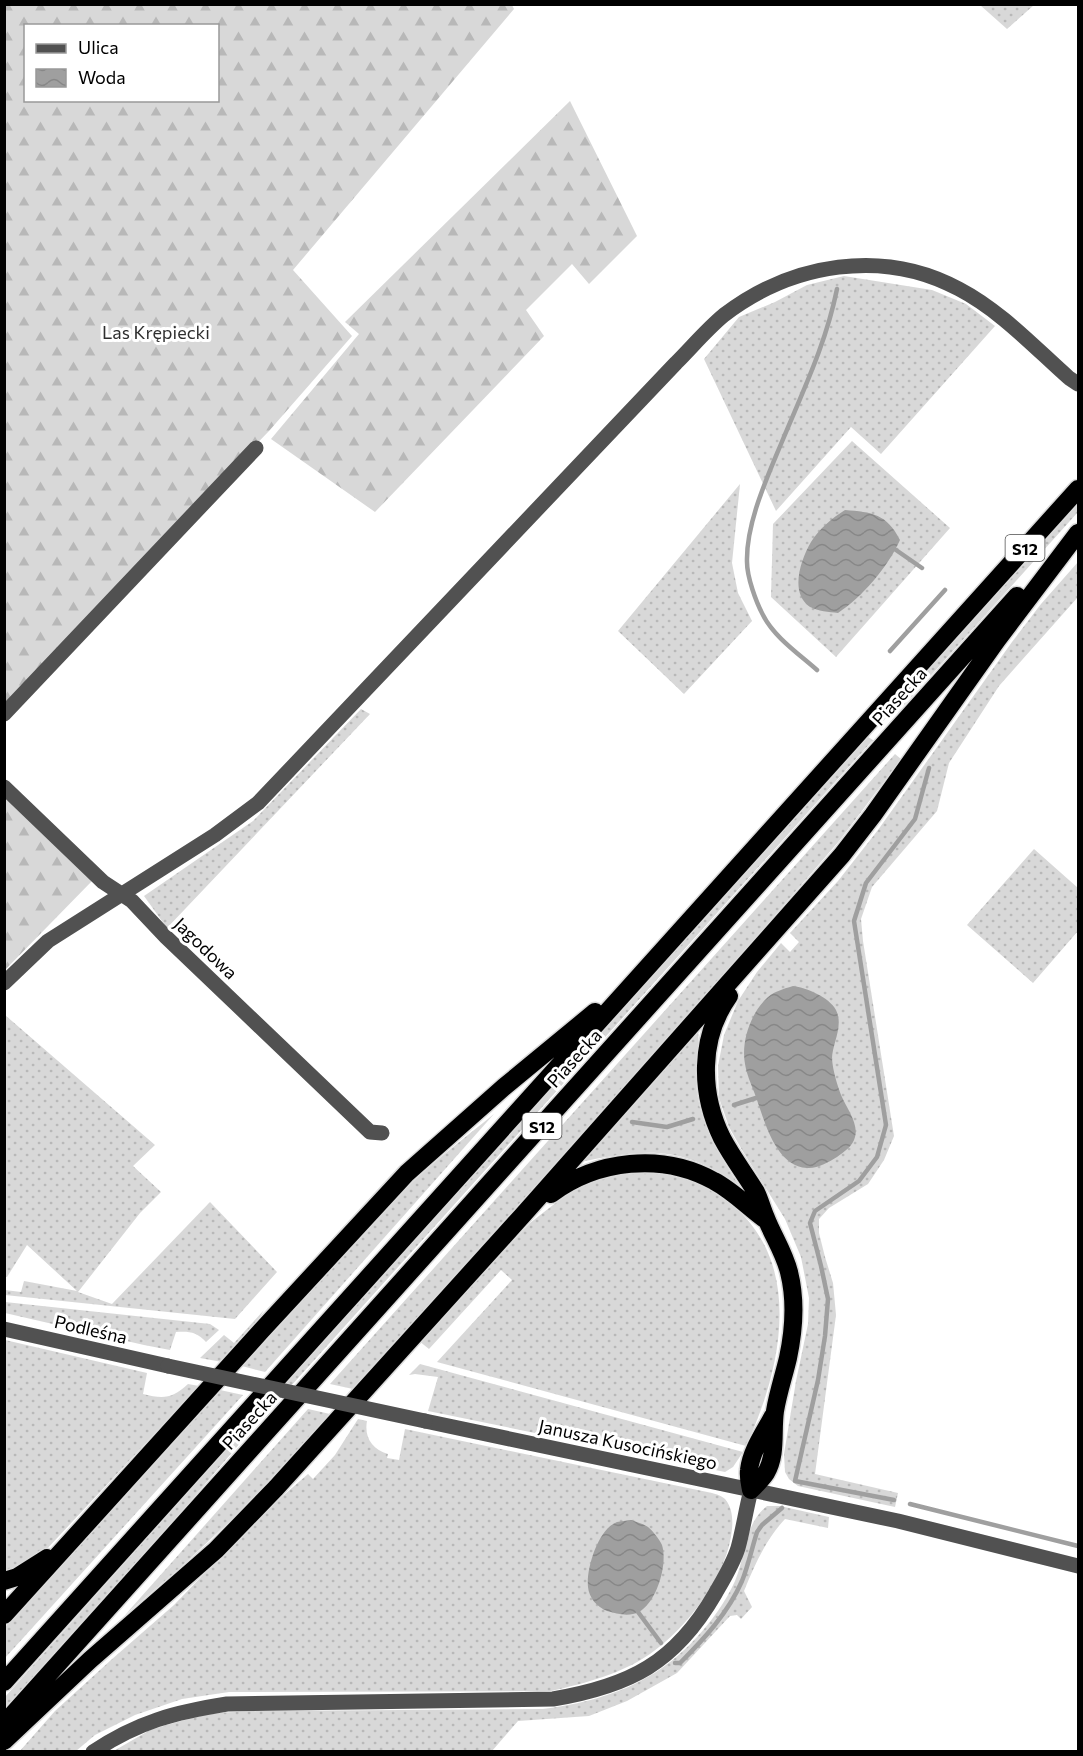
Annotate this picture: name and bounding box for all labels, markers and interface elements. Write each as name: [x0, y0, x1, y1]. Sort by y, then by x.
legend: [24, 24, 219, 102]
text: Ulica: [78, 36, 119, 58]
text: Woda: [78, 66, 126, 88]
park label: Las Krępiecki: [102, 321, 210, 343]
road number: S12: [1006, 535, 1044, 561]
street label: Piasecka: [867, 662, 931, 730]
street label: Jagodowa: [170, 912, 242, 984]
street label: Piasecka: [542, 1024, 606, 1092]
road number: S12: [522, 1113, 562, 1139]
street label: Podleśna: [52, 1310, 130, 1348]
street label: Piasecka: [217, 1386, 281, 1454]
street label: Janusza Kusocińskiego: [537, 1414, 719, 1474]

